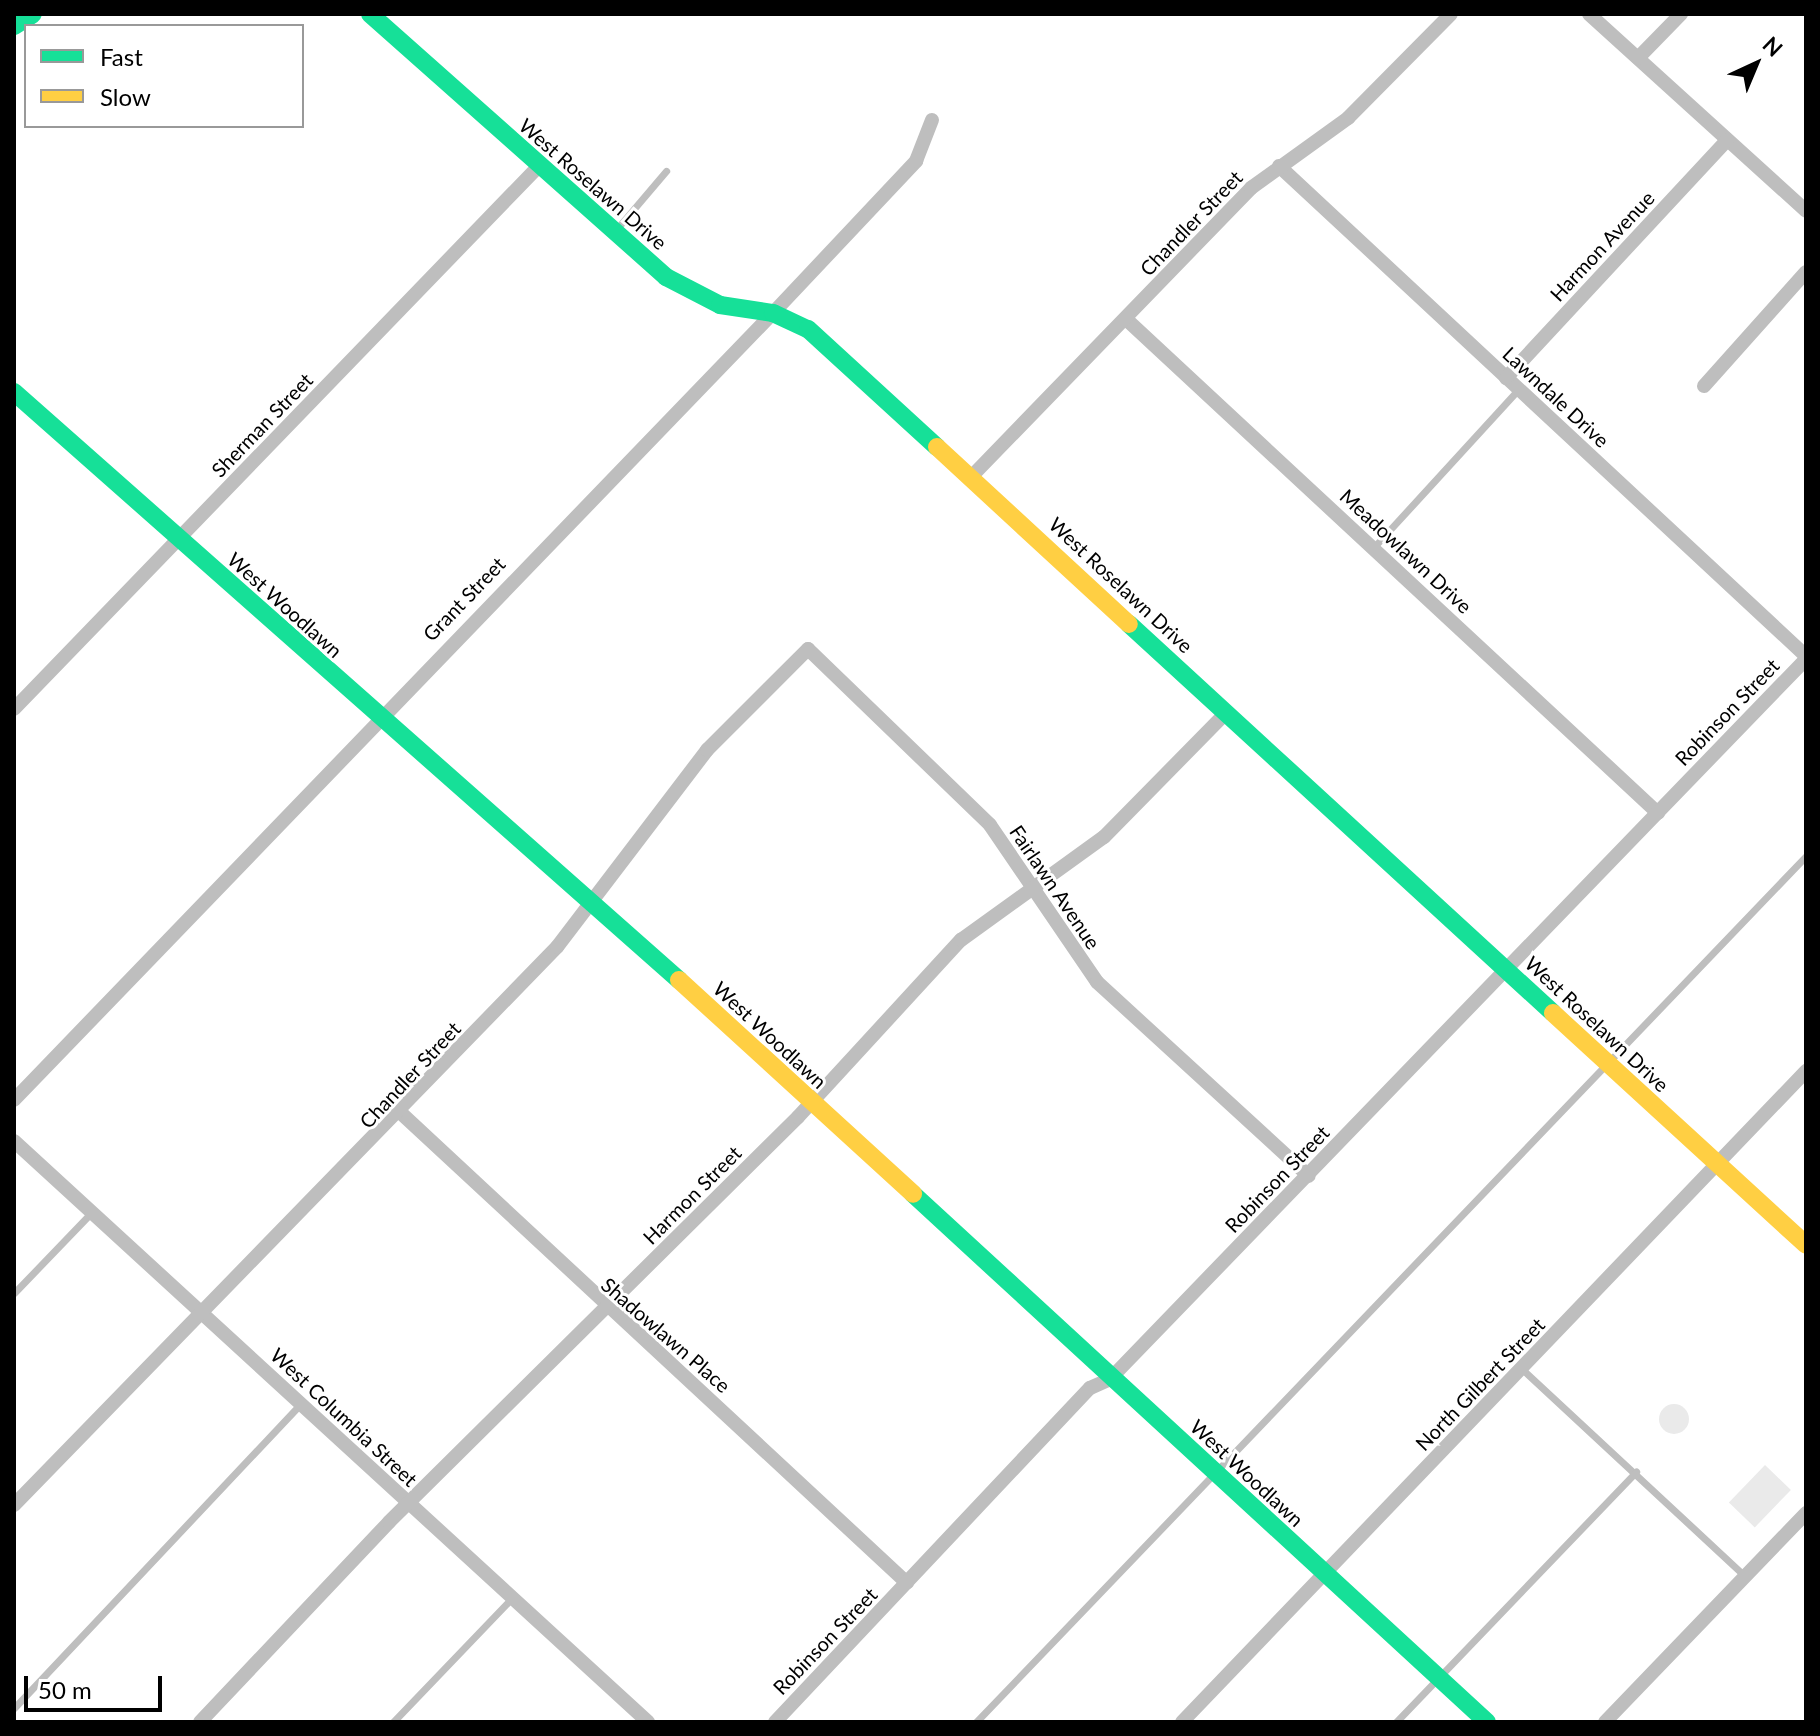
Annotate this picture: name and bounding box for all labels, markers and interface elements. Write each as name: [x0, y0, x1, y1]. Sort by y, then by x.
legend: [24, 24, 304, 128]
north arrow: [1716, 24, 1796, 104]
text: N: [1758, 31, 1788, 62]
text: Fast: [100, 42, 143, 71]
text: Slow: [100, 82, 151, 111]
street label: West Roselawn Drive: [514, 113, 672, 255]
street label: Chandler Street: [1135, 165, 1247, 281]
street label: Harmon Avenue: [1545, 186, 1659, 306]
street label: Lawndale Drive: [1498, 342, 1614, 452]
street label: Sherman Street: [206, 368, 318, 482]
street label: Meadowlawn Drive: [1335, 484, 1477, 618]
street label: West Roselawn Drive: [1044, 512, 1198, 658]
street label: West Woodlawn: [223, 547, 347, 663]
street label: Grant Street: [418, 552, 510, 646]
street label: Robinson Street: [1670, 654, 1784, 770]
street label: Fairlawn Avenue: [1005, 820, 1105, 954]
street label: West Roselawn Drive: [1520, 951, 1674, 1097]
street label: West Woodlawn: [708, 976, 832, 1094]
street label: Chandler Street: [354, 1017, 466, 1133]
street label: Robinson Street: [1220, 1121, 1334, 1237]
street label: Harmon Street: [638, 1141, 746, 1249]
street label: Shadowlawn Place: [597, 1272, 735, 1398]
street label: North Gilbert Street: [1411, 1313, 1549, 1455]
street label: West Columbia Street: [266, 1343, 422, 1491]
street label: West Woodlawn: [1185, 1414, 1309, 1532]
street label: Robinson Street: [768, 1583, 882, 1699]
scale bar: [28, 1660, 166, 1710]
text: 50 m: [38, 1675, 92, 1704]

